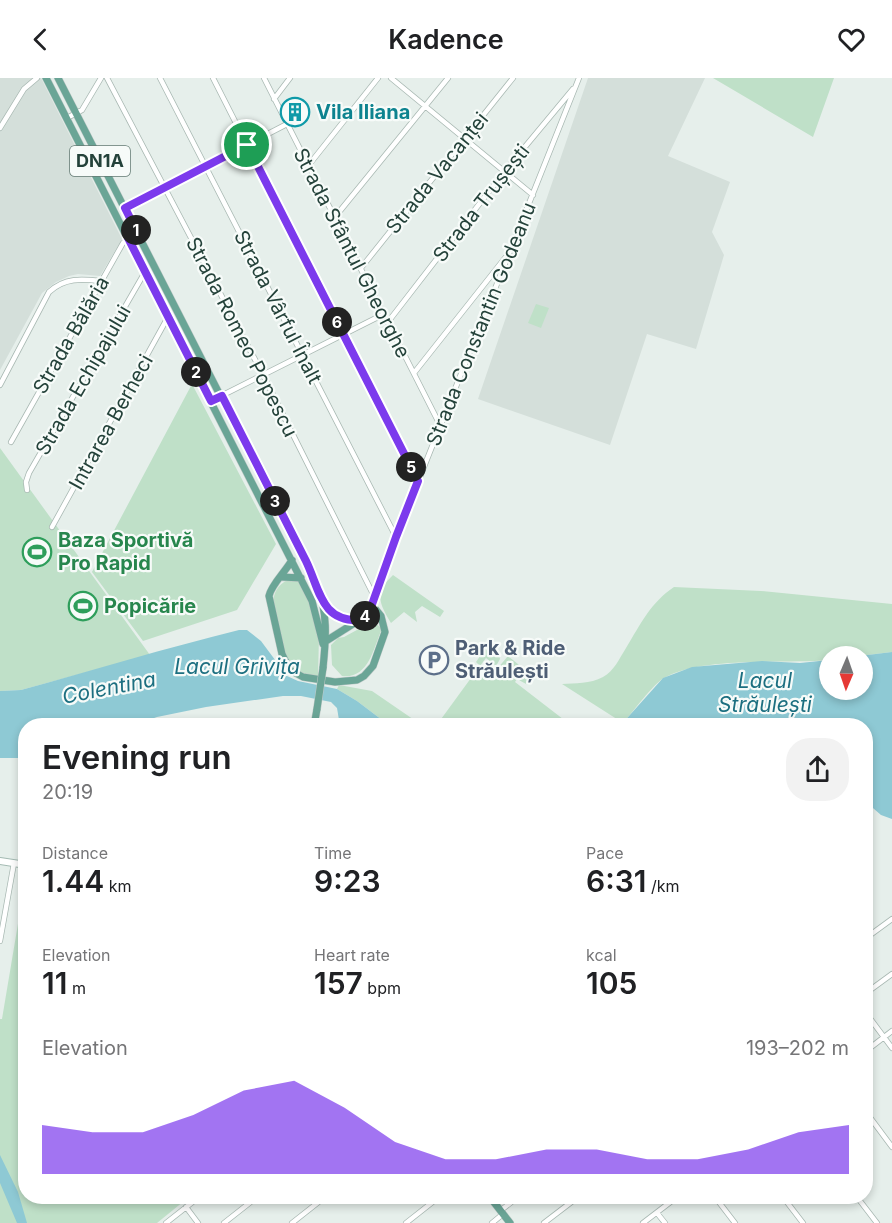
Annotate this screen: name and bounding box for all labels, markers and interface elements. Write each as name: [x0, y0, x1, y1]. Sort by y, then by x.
icon: back: [24, 23, 57, 56]
text: Kadence: [388, 23, 504, 56]
icon: heart: [835, 23, 868, 56]
building icon: Vila Iliana: [279, 96, 311, 128]
place label: Vila Iliana: [316, 100, 410, 124]
street label: Strada Vacanței: [381, 108, 493, 238]
pin: [221, 119, 272, 170]
icon: arrive: [230, 128, 263, 161]
street label: Strada Trușești: [428, 139, 534, 267]
street label: Strada Sfântul Gheorghe: [289, 144, 415, 362]
road number: DN1A: [70, 146, 130, 176]
street label: Strada Constantin Godeanu: [421, 199, 541, 449]
pin: 1: [121, 215, 151, 245]
text: 1: [133, 220, 139, 240]
street label: Strada Vârful Înalt: [229, 226, 327, 388]
street label: Strada Romeo Popescu: [181, 233, 303, 441]
street label: Strada Bălăria: [28, 272, 114, 398]
street label: Strada Echipajului: [30, 301, 136, 459]
pin: 6: [322, 307, 352, 337]
text: 6: [332, 312, 342, 332]
street label: Intrarea Berheci: [64, 350, 158, 494]
pin: 2: [181, 357, 211, 387]
text: 2: [191, 362, 201, 382]
pin: 5: [396, 452, 426, 482]
text: 5: [406, 457, 416, 477]
pin: 3: [260, 486, 290, 516]
text: 3: [270, 491, 280, 511]
place label: Baza Sportivă Pro Rapid: [58, 528, 193, 575]
sports icon: Baza Sportivă Pro Rapid: [21, 536, 53, 568]
sports icon: Popicărie: [67, 590, 99, 622]
place label: Popicărie: [104, 594, 196, 618]
pin: 4: [350, 601, 380, 631]
text: 4: [360, 606, 370, 626]
place label: Park & Ride Străulești: [455, 636, 565, 683]
parking icon: Park & Ride Străulești: [418, 644, 450, 676]
north arrow: [819, 646, 873, 700]
map controls: [819, 646, 873, 700]
water label: Lacul Grivița: [174, 654, 300, 679]
water label: Colentina: [60, 666, 158, 709]
water label: Lacul Străulești: [718, 668, 813, 717]
text: Evening run: [42, 737, 232, 777]
button: share: [786, 738, 849, 801]
text: 20:19: [42, 780, 93, 804]
text: Distance: [42, 843, 108, 863]
text: Time: [314, 843, 352, 863]
text: Pace: [586, 843, 624, 863]
text: 1.44: [42, 863, 104, 899]
text: 9:23: [314, 863, 381, 899]
text: 6:31: [586, 863, 647, 899]
text: km: [104, 876, 132, 896]
text: /km: [647, 876, 680, 896]
text: Elevation: [42, 945, 111, 965]
text: Heart rate: [314, 945, 390, 965]
text: kcal: [586, 945, 617, 965]
text: 11: [42, 965, 67, 1001]
text: 157: [314, 965, 363, 1001]
text: 105: [586, 965, 637, 1001]
text: m: [67, 978, 86, 998]
text: bpm: [363, 978, 401, 998]
text: Elevation: [42, 1036, 128, 1060]
text: 193–202 m: [746, 1036, 849, 1060]

